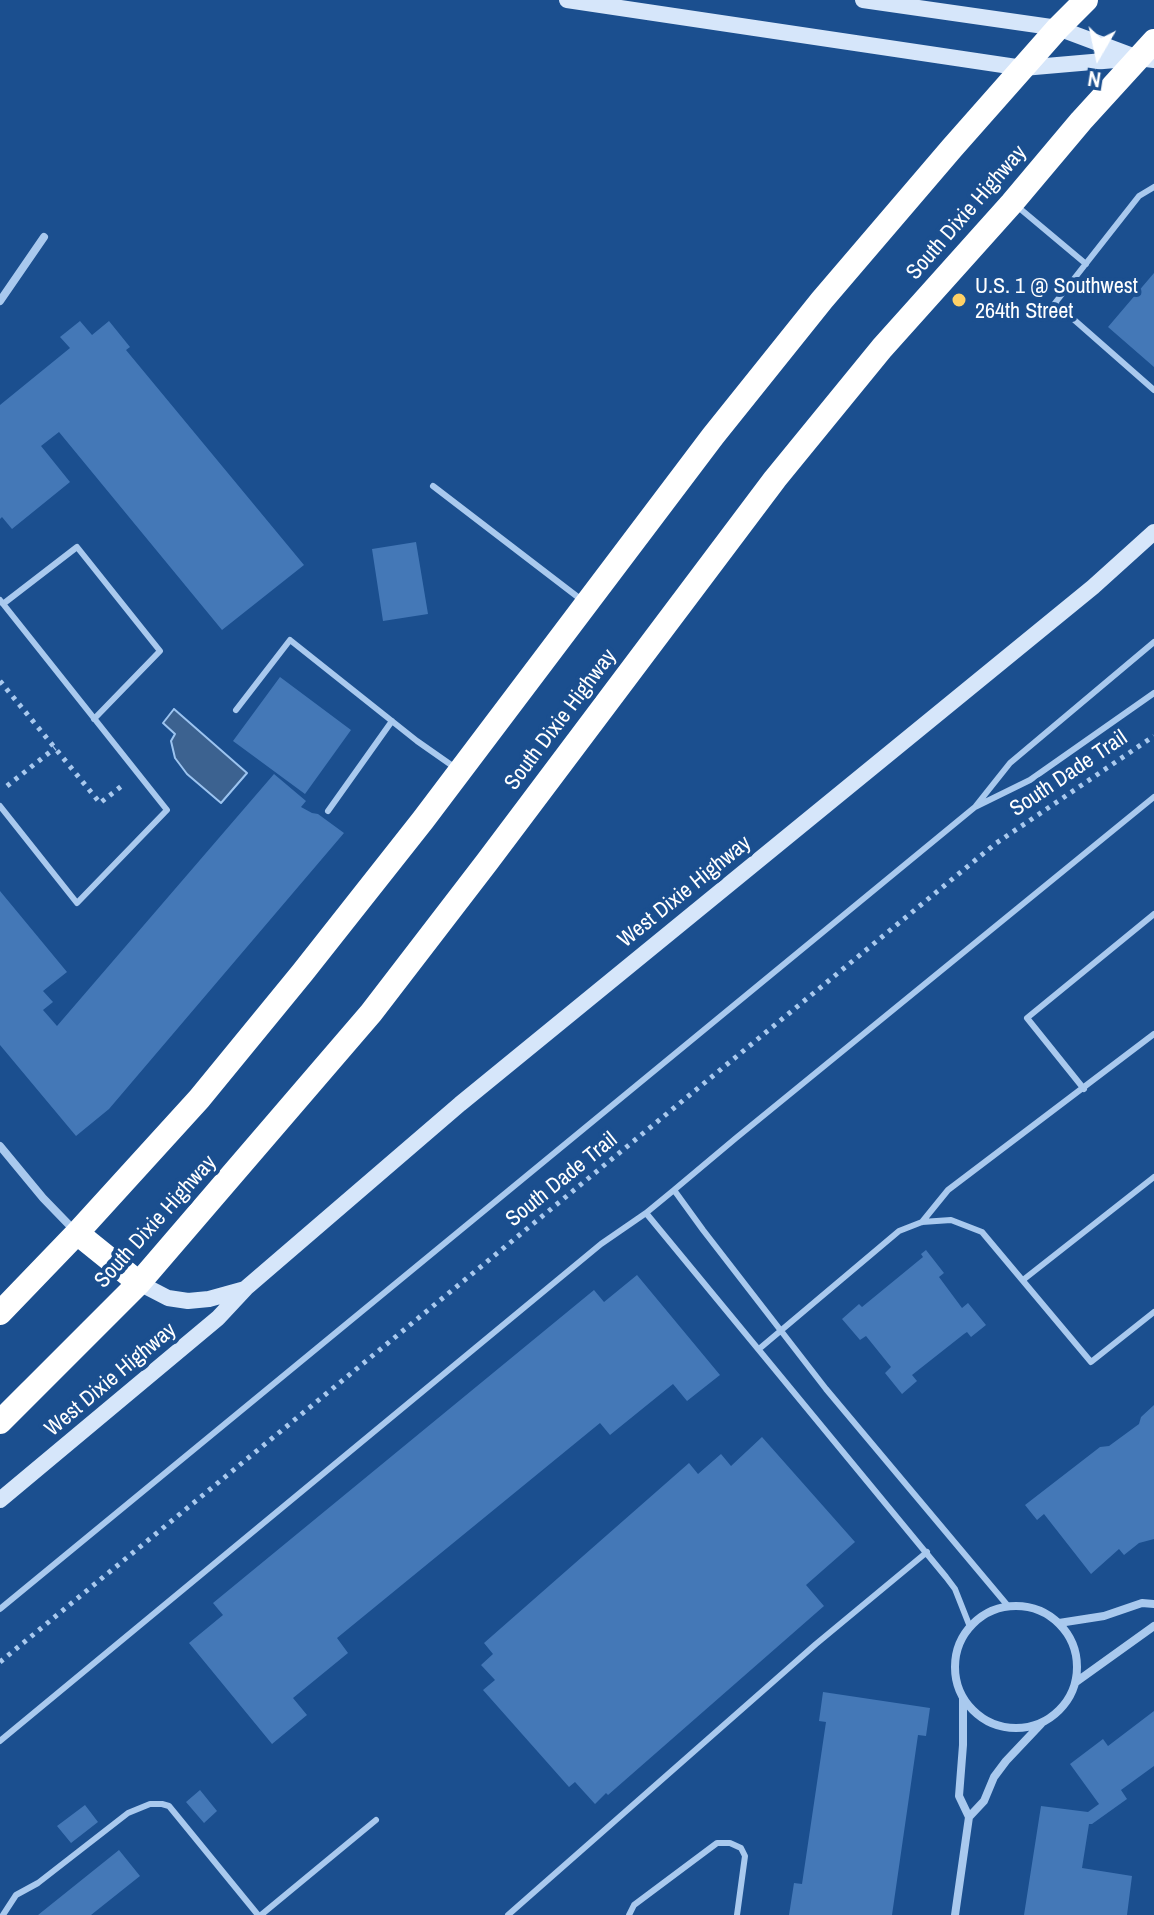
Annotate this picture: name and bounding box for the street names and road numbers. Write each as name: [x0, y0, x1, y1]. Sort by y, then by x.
street label: South Dixie Highway: [901, 140, 1033, 286]
street label: South Dixie Highway: [499, 644, 623, 796]
street label: South Dade Trail: [1005, 725, 1133, 823]
street label: West Dixie Highway: [613, 830, 757, 954]
street label: South Dade Trail: [501, 1127, 623, 1233]
street label: South Dixie Highway: [89, 1150, 223, 1294]
street label: West Dixie Highway: [40, 1317, 182, 1443]

